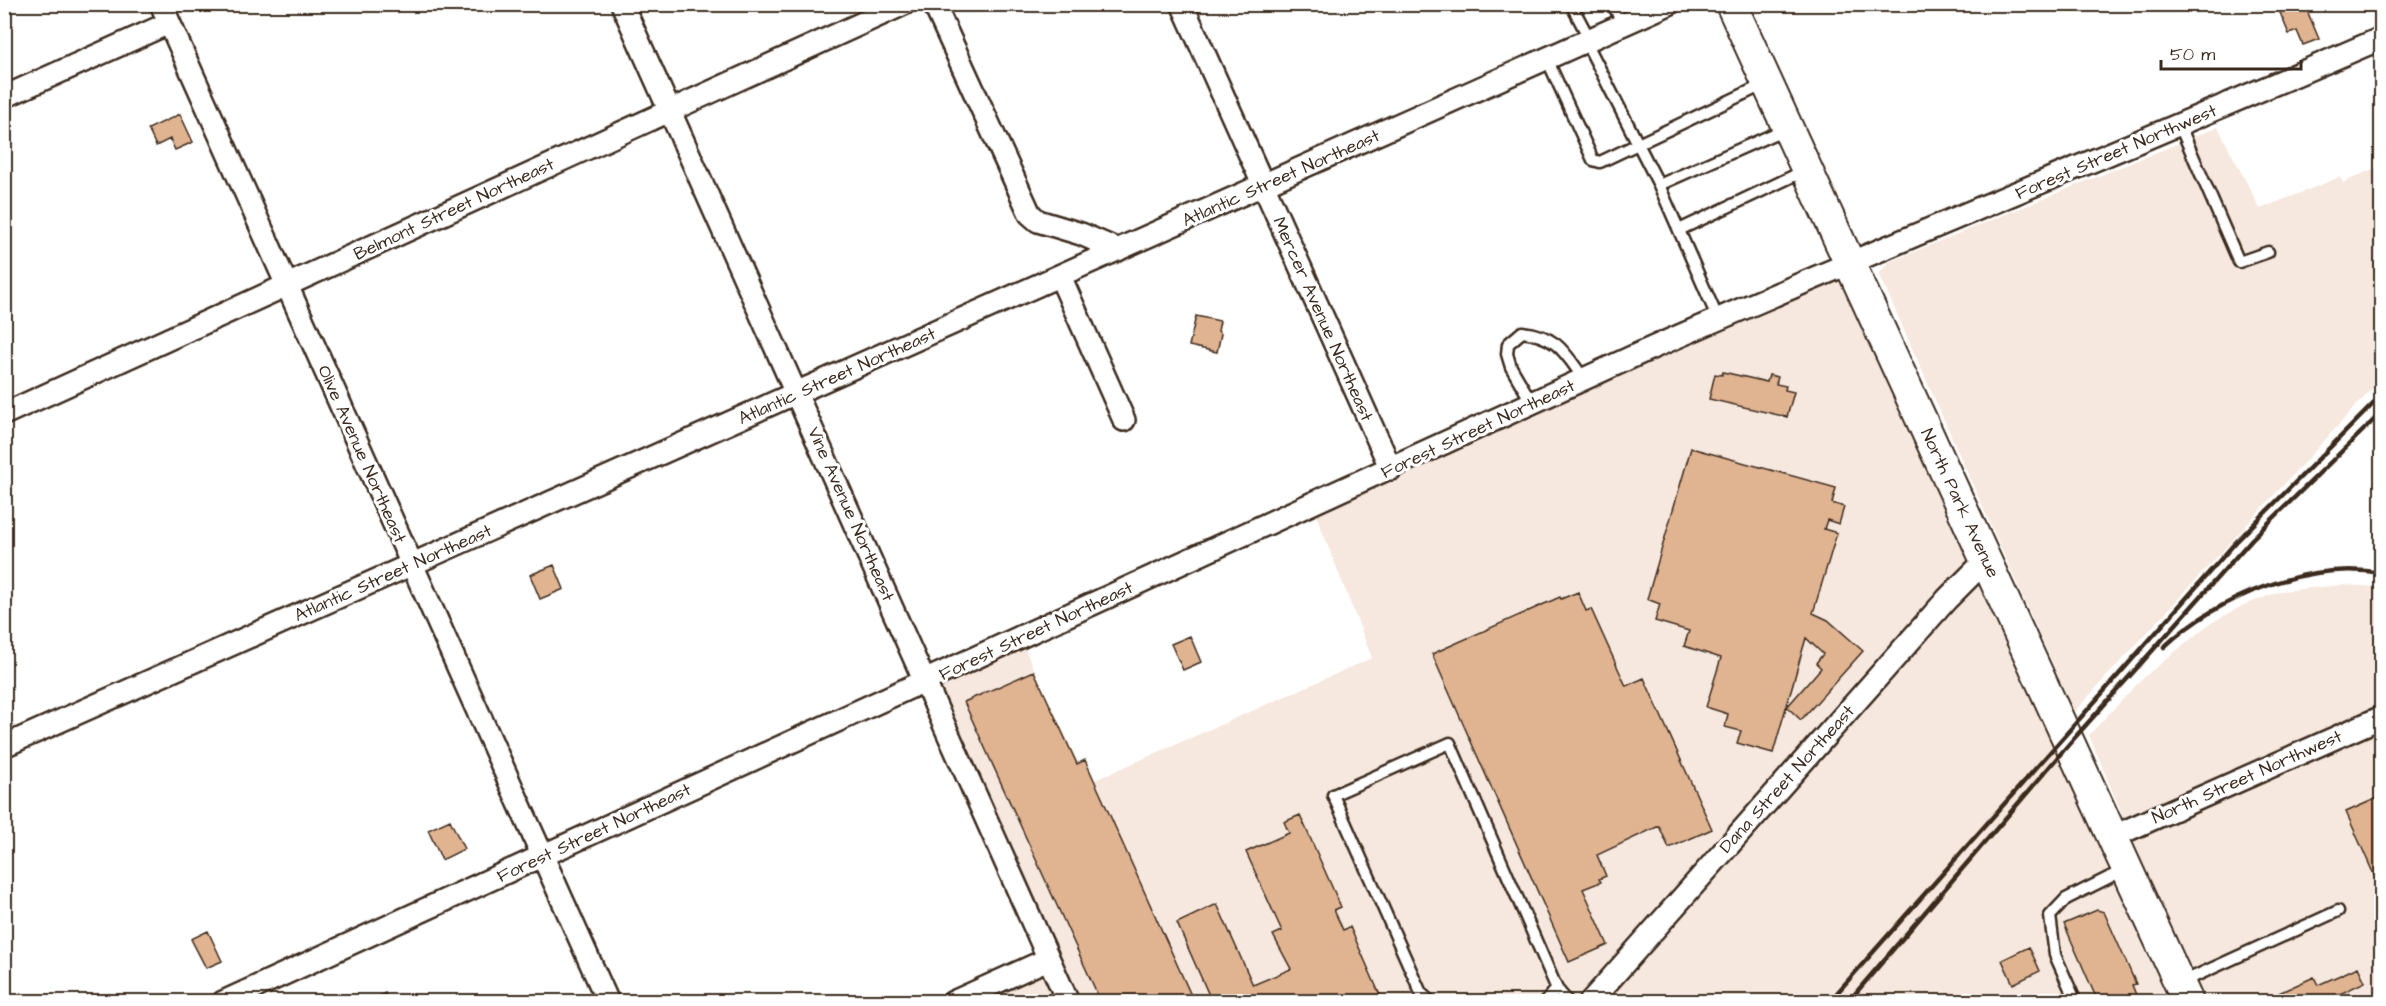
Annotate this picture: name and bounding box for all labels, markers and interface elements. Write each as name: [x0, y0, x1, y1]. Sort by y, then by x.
scale bar: [2161, 33, 2300, 71]
text: 50 m: [2170, 42, 2215, 67]
street label: Forest Street Northwest: [2011, 98, 2221, 206]
street label: Atlantic Street Northeast: [1178, 123, 1384, 233]
street label: Belmont Street Northeast: [350, 151, 559, 266]
street label: Mercer Avenue Northeast: [1267, 213, 1380, 426]
street label: Atlantic Street Northeast: [734, 321, 940, 431]
street label: Olive Avenue Northeast: [311, 361, 413, 548]
street label: Forest Street Northeast: [1377, 373, 1580, 485]
street label: Vine Avenue Northeast: [801, 423, 901, 606]
street label: North Park Avenue: [1914, 424, 2006, 582]
street label: Atlantic Street Northeast: [290, 518, 496, 628]
street label: Forest Street Northeast: [935, 575, 1138, 687]
street label: Dana Street Northeast: [1714, 699, 1861, 859]
street label: North Street Northwest: [2148, 723, 2347, 830]
street label: Forest Street Northeast: [493, 777, 696, 889]

